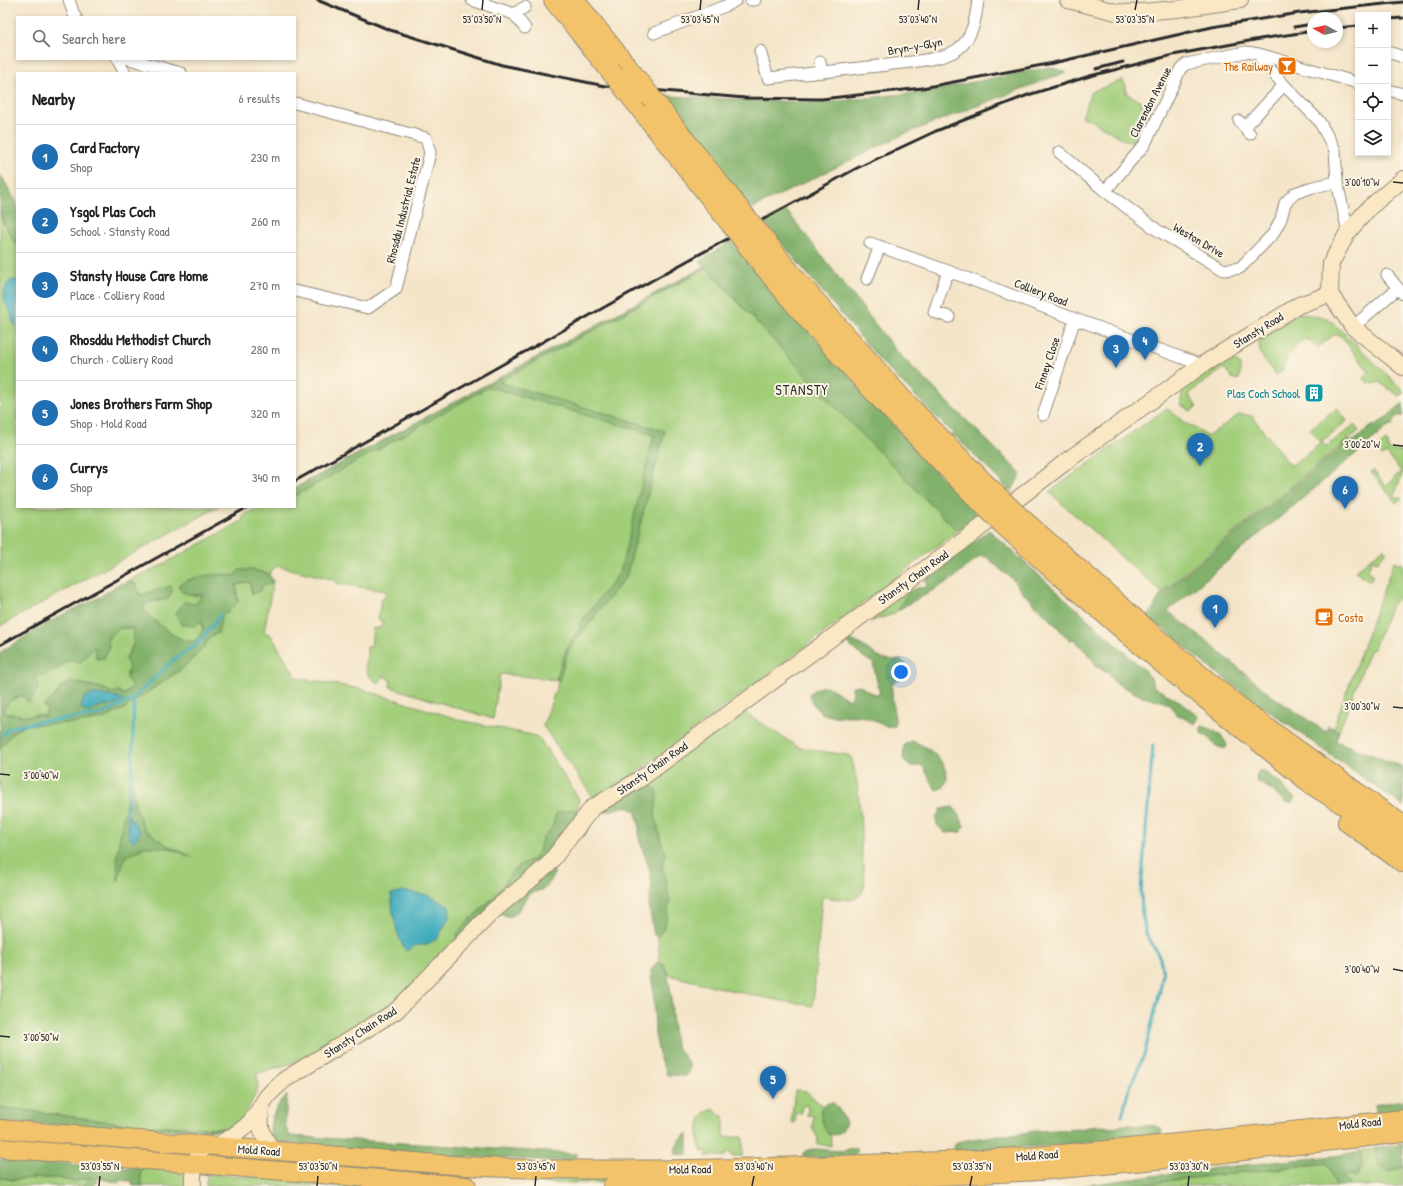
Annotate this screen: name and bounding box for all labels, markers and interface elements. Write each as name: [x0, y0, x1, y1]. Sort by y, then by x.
north arrow: [1307, 12, 1343, 48]
map controls: [1355, 12, 1391, 156]
button: +: [1355, 12, 1391, 48]
text: 53°03'50"N: [463, 13, 501, 26]
text: 53°03'45"N: [681, 13, 719, 26]
text: 53°03'40"N: [899, 13, 937, 26]
text: 53°03'35"N: [1116, 13, 1154, 26]
search box: [16, 16, 296, 60]
icon: search: [30, 27, 52, 49]
text: Search here: [62, 28, 126, 49]
street label: Bryn-y-Glyn: [886, 33, 944, 59]
button: −: [1355, 48, 1391, 84]
bar icon: The Railway: [1276, 55, 1298, 77]
place label: The Railway: [1223, 58, 1273, 75]
street label: Clarendon Avenue: [1125, 63, 1175, 140]
button: locate: [1355, 84, 1391, 120]
text: Nearby: [32, 87, 75, 110]
text: 6 results: [239, 89, 280, 107]
button: layers: [1355, 120, 1391, 156]
text: Card Factory: [70, 137, 140, 158]
text: 1: [43, 148, 47, 166]
text: 230 m: [250, 148, 280, 166]
street label: Rhosddu Industrial Estate: [382, 155, 424, 265]
text: Shop: [70, 158, 92, 176]
text: 3°00'10"W: [1345, 176, 1380, 189]
text: Ysgol Plas Coch: [70, 201, 155, 222]
text: 2: [42, 212, 48, 230]
text: 260 m: [251, 212, 280, 230]
street label: Weston Drive: [1170, 219, 1228, 262]
text: School · Stansty Road: [70, 222, 170, 240]
text: Stansty House Care Home: [70, 265, 208, 286]
street label: Colliery Road: [1012, 274, 1071, 310]
text: 3: [42, 276, 48, 294]
text: 270 m: [250, 276, 280, 294]
text: Place · Colliery Road: [70, 286, 164, 304]
street label: Stansty Road: [1230, 308, 1287, 352]
pin: 4: [1132, 327, 1158, 360]
text: Rhosddu Methodist Church: [70, 329, 211, 350]
street label: Finney Close: [1030, 334, 1064, 393]
pin: 3: [1103, 335, 1129, 368]
text: 4: [43, 340, 47, 358]
text: 280 m: [251, 340, 280, 358]
text: Church · Colliery Road: [70, 350, 173, 368]
district label: STANSTY: [775, 380, 829, 399]
building icon: Plas Coch School: [1303, 382, 1325, 404]
place label: Plas Coch School: [1227, 385, 1301, 402]
text: Jones Brothers Farm Shop: [70, 393, 212, 414]
text: 5: [42, 404, 48, 422]
text: 320 m: [250, 404, 280, 422]
text: Shop · Mold Road: [70, 414, 147, 432]
pin: 2: [1187, 433, 1213, 466]
text: 3°00'20"W: [1344, 438, 1381, 451]
text: Currys: [70, 457, 108, 478]
text: 6: [42, 468, 48, 486]
text: 340 m: [252, 468, 280, 486]
pin: 6: [1332, 476, 1358, 509]
text: Shop: [70, 478, 92, 496]
street label: Stansty Chain Road: [874, 545, 952, 608]
pin: 1: [1202, 595, 1228, 628]
cafe icon: Costa: [1313, 606, 1335, 628]
place label: Costa: [1338, 609, 1363, 626]
your location: [891, 662, 911, 682]
text: 3°00'30"W: [1344, 700, 1381, 713]
street label: Stansty Chain Road: [613, 737, 691, 799]
text: 3°00'40"W: [24, 769, 59, 782]
text: 3°00'40"W: [1345, 963, 1380, 976]
street label: Stansty Chain Road: [320, 1002, 400, 1062]
text: 3°00'50"W: [23, 1031, 59, 1044]
pin: 5: [760, 1066, 786, 1099]
street label: Mold Road: [1338, 1112, 1382, 1134]
street label: Mold Road: [237, 1140, 281, 1160]
street label: Mold Road: [1015, 1145, 1059, 1165]
text: 53°03'55"N: [81, 1160, 119, 1173]
text: 53°03'50"N: [299, 1160, 337, 1173]
text: 53°03'45"N: [517, 1160, 555, 1173]
street label: Mold Road: [669, 1160, 712, 1178]
text: 53°03'40"N: [735, 1160, 773, 1173]
text: 53°03'35"N: [953, 1160, 991, 1173]
text: 53°03'30"N: [1170, 1160, 1208, 1173]

